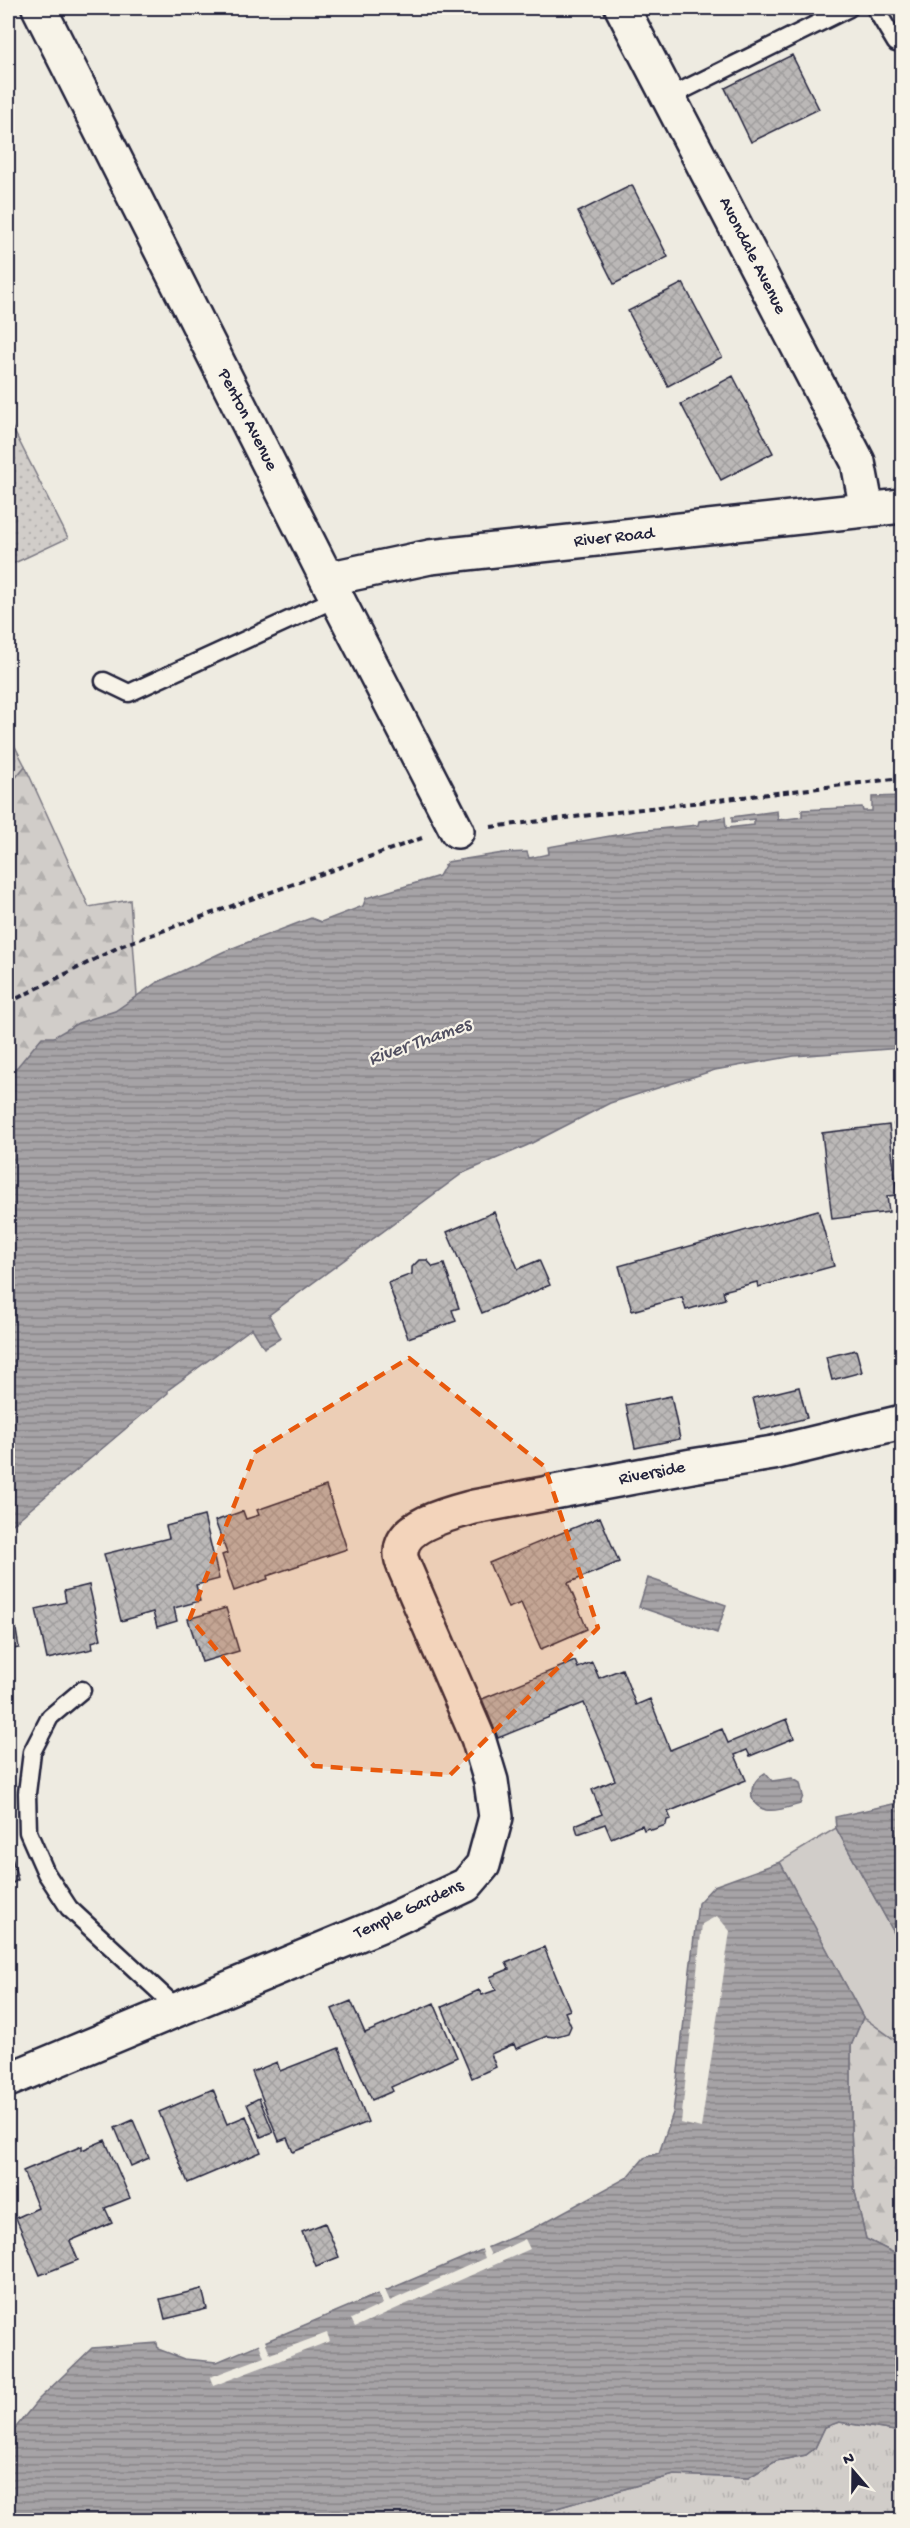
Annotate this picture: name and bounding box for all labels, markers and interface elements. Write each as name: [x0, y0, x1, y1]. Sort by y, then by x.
street label: Avondale Avenue: [713, 194, 791, 319]
street label: Penton Avenue: [212, 365, 282, 475]
street label: River Road: [573, 523, 657, 553]
water label: River Thames: [366, 1013, 476, 1072]
street label: Riverside: [617, 1457, 688, 1491]
street label: Temple Gardens: [350, 1875, 468, 1945]
north arrow: [823, 2441, 883, 2501]
text: N: [841, 2449, 858, 2471]

